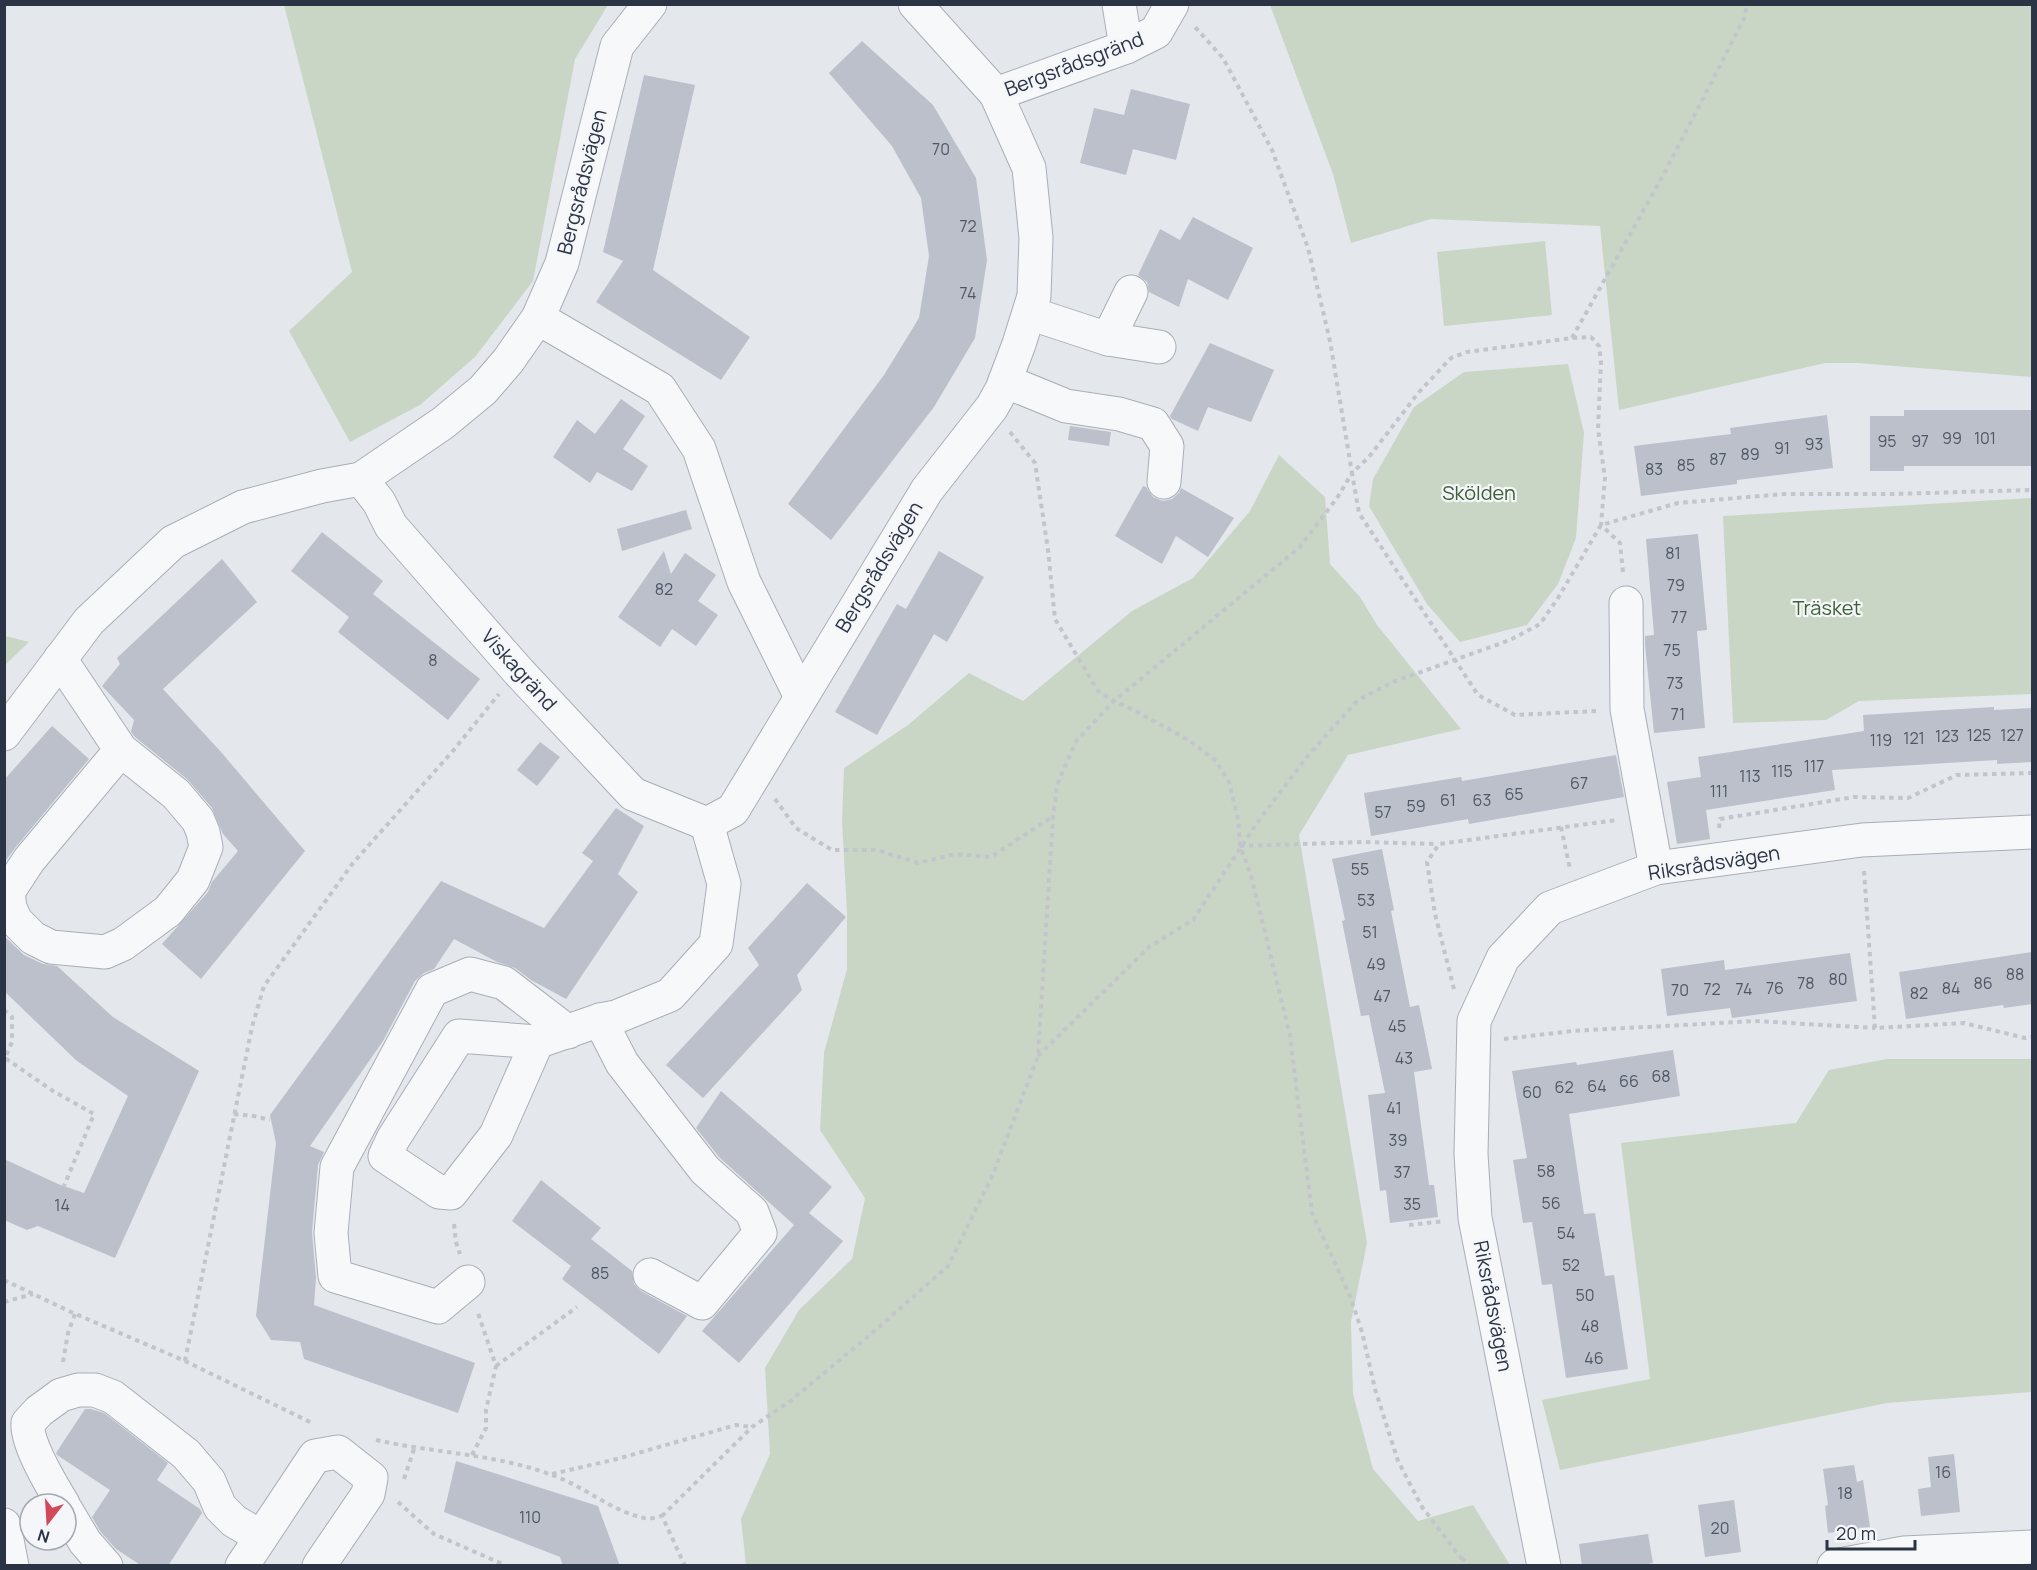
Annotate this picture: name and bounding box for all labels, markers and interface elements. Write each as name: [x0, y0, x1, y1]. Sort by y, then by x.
street label: Bergsrådsgränd: [1000, 25, 1147, 102]
street label: Bergsrådsvägen: [550, 106, 613, 257]
house number: 70: [932, 138, 950, 160]
house number: 72: [959, 215, 977, 237]
house number: 74: [960, 282, 976, 304]
house number: 99: [1942, 427, 1962, 449]
house number: 101: [1974, 427, 1996, 449]
house number: 95: [1877, 430, 1897, 452]
house number: 97: [1911, 430, 1929, 452]
house number: 93: [1805, 433, 1823, 455]
house number: 91: [1774, 437, 1790, 459]
house number: 89: [1740, 443, 1760, 465]
house number: 87: [1709, 448, 1727, 470]
house number: 85: [1677, 454, 1695, 476]
house number: 83: [1645, 458, 1663, 480]
park label: Skölden: [1442, 479, 1516, 506]
street label: Bergsrådsvägen: [829, 496, 928, 637]
house number: 81: [1665, 542, 1681, 564]
house number: 79: [1667, 574, 1685, 596]
house number: 82: [655, 578, 673, 600]
park label: Träsket: [1793, 594, 1861, 621]
house number: 77: [1671, 606, 1687, 628]
street label: Viskagränd: [475, 623, 563, 716]
house number: 75: [1663, 639, 1681, 661]
house number: 8: [428, 649, 438, 671]
house number: 73: [1667, 672, 1683, 694]
house number: 71: [1671, 703, 1685, 725]
house number: 125: [1967, 724, 1991, 746]
house number: 127: [2000, 724, 2024, 746]
house number: 123: [1935, 725, 1959, 747]
house number: 121: [1903, 727, 1925, 749]
house number: 119: [1870, 729, 1892, 751]
house number: 117: [1804, 755, 1824, 777]
house number: 115: [1771, 760, 1793, 782]
house number: 113: [1739, 765, 1761, 787]
house number: 67: [1570, 772, 1588, 794]
house number: 111: [1710, 780, 1728, 802]
house number: 65: [1504, 783, 1524, 805]
house number: 61: [1440, 789, 1456, 811]
house number: 63: [1473, 789, 1491, 811]
house number: 59: [1406, 795, 1426, 817]
house number: 57: [1374, 801, 1392, 823]
street label: Riksrådsvägen: [1646, 839, 1782, 886]
house number: 55: [1351, 858, 1369, 880]
house number: 53: [1357, 889, 1375, 911]
house number: 51: [1362, 921, 1378, 943]
house number: 49: [1366, 953, 1386, 975]
house number: 88: [2006, 963, 2024, 985]
house number: 80: [1828, 968, 1848, 990]
house number: 78: [1797, 972, 1815, 994]
house number: 86: [1973, 972, 1993, 994]
house number: 76: [1766, 977, 1784, 999]
house number: 84: [1942, 977, 1960, 999]
house number: 72: [1703, 978, 1721, 1000]
house number: 74: [1736, 978, 1752, 1000]
house number: 70: [1671, 979, 1689, 1001]
house number: 82: [1910, 982, 1928, 1004]
house number: 47: [1373, 985, 1391, 1007]
house number: 45: [1388, 1015, 1406, 1037]
house number: 43: [1395, 1047, 1413, 1069]
house number: 68: [1651, 1065, 1671, 1087]
house number: 66: [1619, 1070, 1639, 1092]
house number: 64: [1587, 1075, 1607, 1097]
house number: 62: [1554, 1076, 1574, 1098]
house number: 60: [1522, 1081, 1542, 1103]
house number: 41: [1386, 1097, 1402, 1119]
house number: 39: [1389, 1129, 1407, 1151]
house number: 58: [1537, 1160, 1555, 1182]
house number: 37: [1394, 1161, 1410, 1183]
house number: 56: [1541, 1192, 1561, 1214]
house number: 35: [1403, 1193, 1421, 1215]
house number: 14: [54, 1194, 70, 1216]
house number: 54: [1557, 1222, 1575, 1244]
street label: Riksrådsvägen: [1468, 1238, 1519, 1374]
house number: 52: [1562, 1254, 1580, 1276]
house number: 85: [591, 1262, 609, 1284]
house number: 50: [1576, 1284, 1595, 1306]
house number: 48: [1581, 1315, 1599, 1337]
house number: 46: [1584, 1347, 1604, 1369]
house number: 16: [1935, 1461, 1951, 1483]
house number: 18: [1837, 1482, 1853, 1504]
north arrow: [18, 1492, 78, 1552]
house number: 110: [519, 1506, 541, 1528]
scale bar: [1827, 1513, 1916, 1551]
house number: 20: [1711, 1517, 1729, 1539]
text: 20 m: [1836, 1521, 1876, 1545]
text: N: [35, 1524, 52, 1549]

